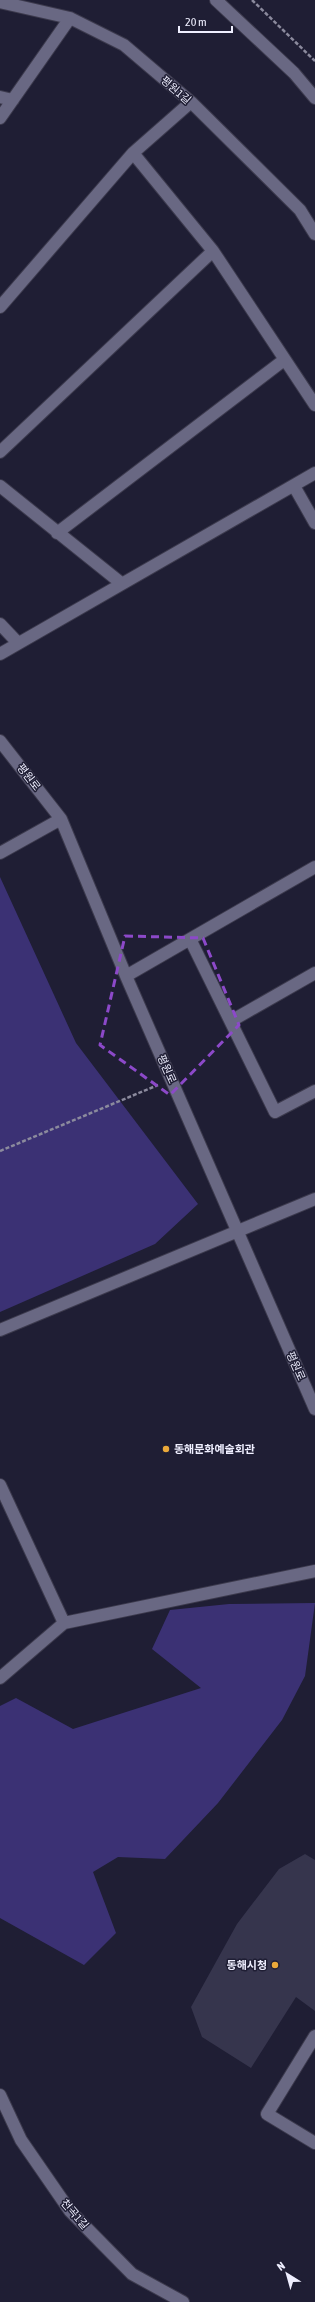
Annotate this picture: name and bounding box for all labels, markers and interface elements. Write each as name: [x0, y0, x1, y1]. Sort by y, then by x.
scale bar: [179, 8, 232, 34]
text: 20 m: [185, 15, 207, 29]
street label: 평원1길: [159, 74, 193, 106]
street label: 평원로: [15, 761, 43, 793]
street label: 평원로: [155, 1053, 179, 1085]
street label: 평원로: [284, 1350, 308, 1382]
place label: 동해문화예술회관: [174, 1443, 255, 1455]
marker: 동해문화예술회관: [161, 1444, 171, 1454]
place label: 동해시청: [227, 1959, 267, 1971]
marker: 동해시청: [270, 1960, 280, 1970]
street label: 천곡1길: [59, 2197, 91, 2231]
north arrow: [267, 2254, 307, 2294]
text: N: [275, 2259, 287, 2273]

